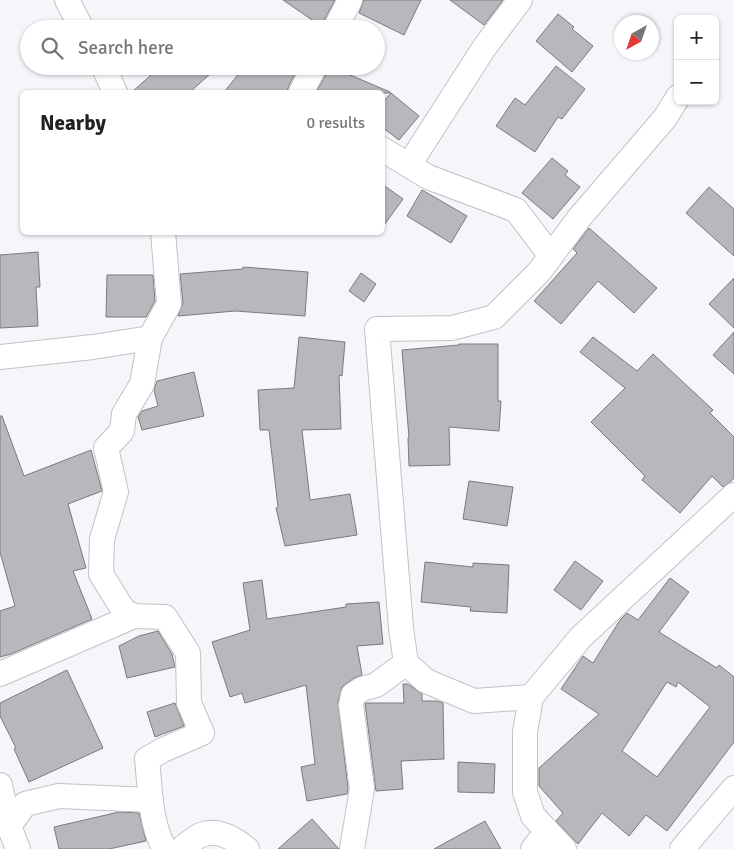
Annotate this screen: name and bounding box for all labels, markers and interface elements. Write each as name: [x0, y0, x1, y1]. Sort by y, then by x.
north arrow: [614, 15, 659, 60]
map controls: [674, 15, 719, 105]
button: +: [674, 15, 719, 60]
search box: [20, 20, 385, 75]
icon: search: [38, 34, 66, 62]
text: Search here: [78, 36, 174, 60]
button: −: [674, 60, 719, 105]
text: Nearby: [40, 110, 106, 136]
text: 0 results: [306, 113, 365, 133]

